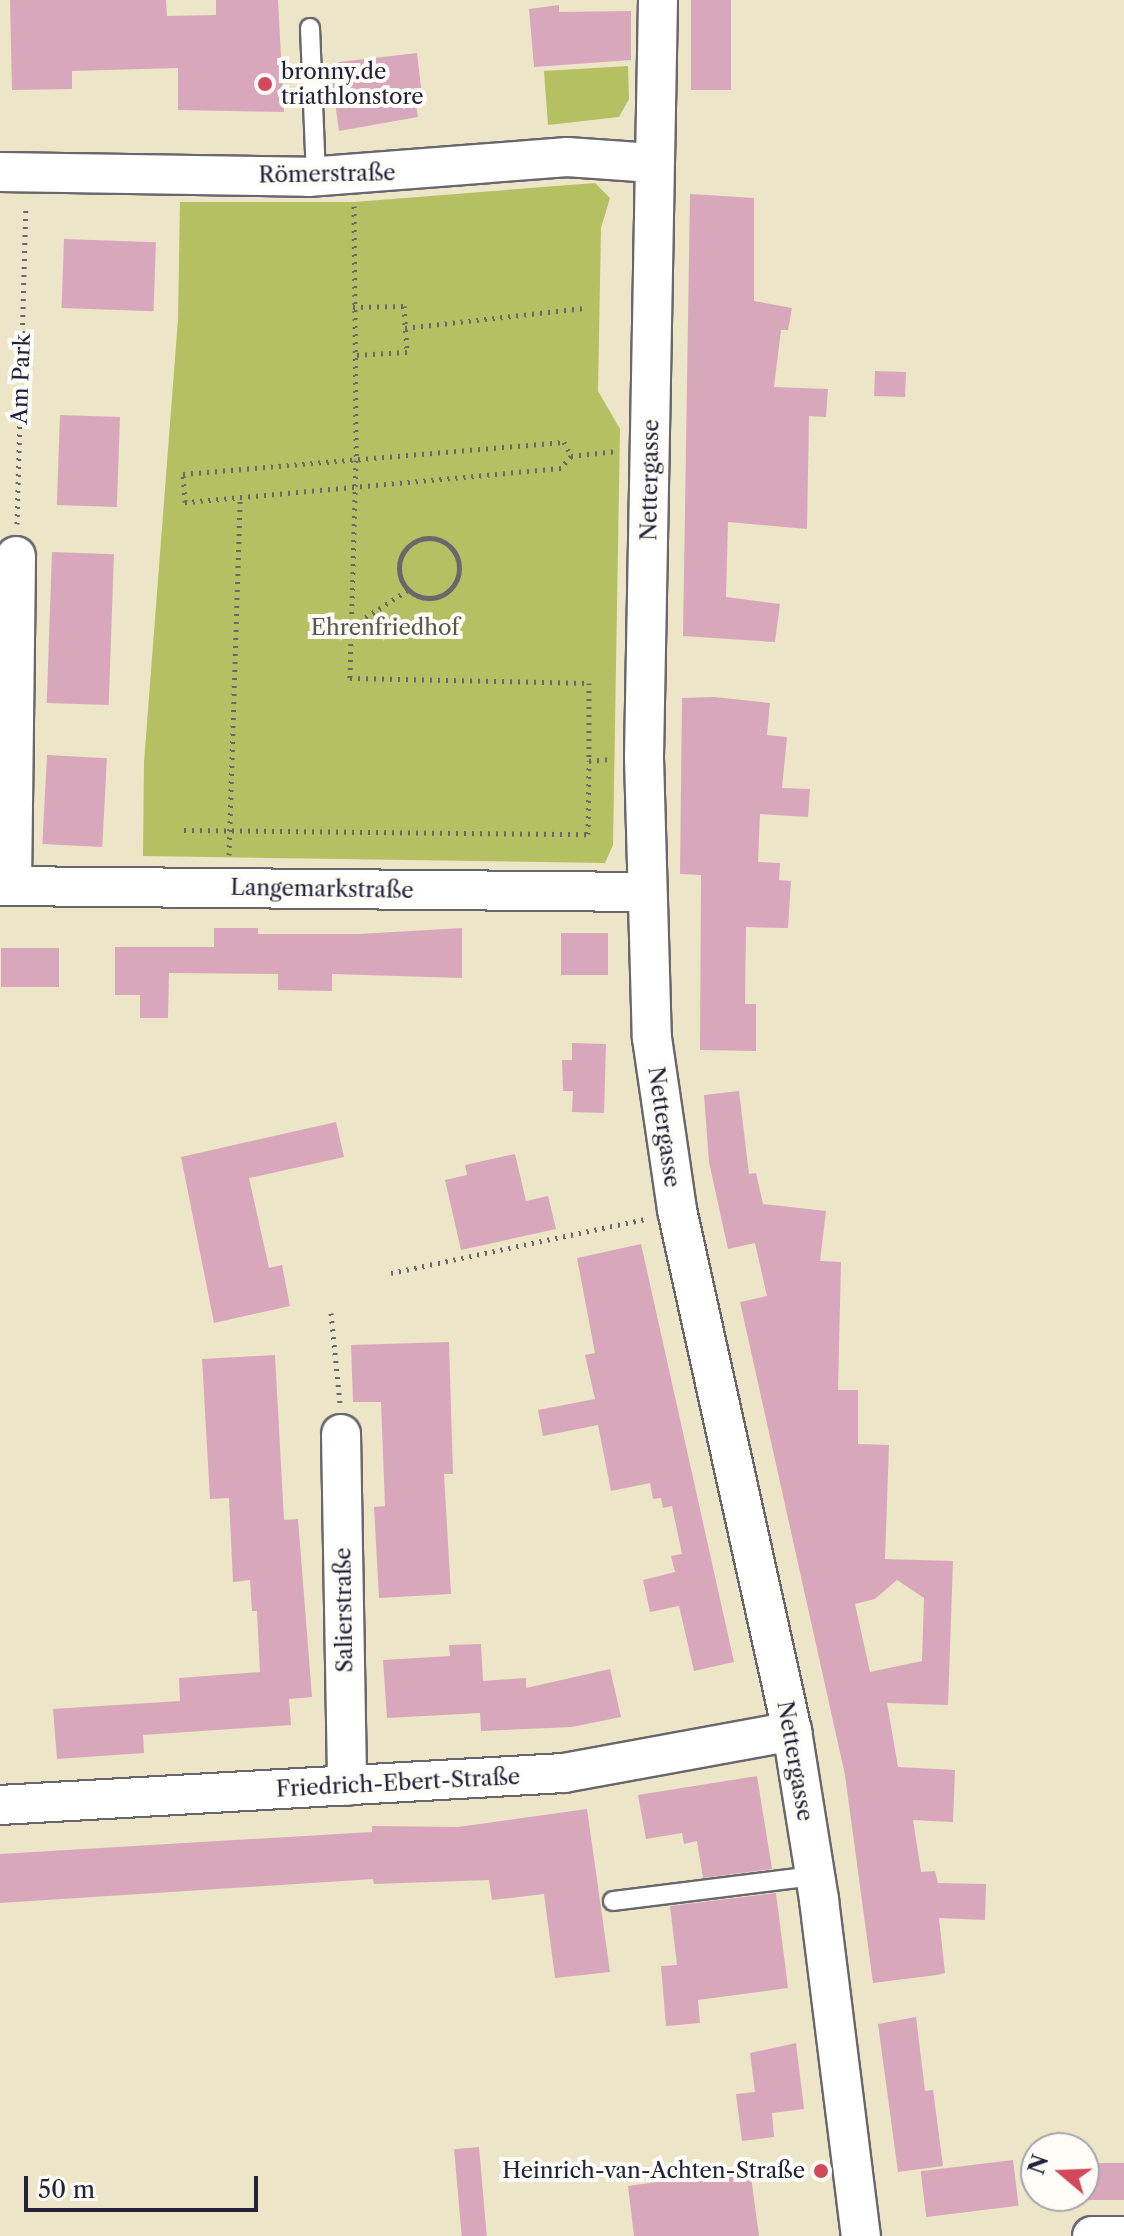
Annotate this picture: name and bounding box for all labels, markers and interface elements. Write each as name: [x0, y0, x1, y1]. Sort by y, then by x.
place label: bronny.de triathlonstore: [281, 58, 424, 110]
marker: bronny.de triathlonstore: [256, 75, 274, 93]
street label: Römerstraße: [258, 160, 396, 188]
street label: Am Park: [6, 333, 36, 425]
street label: Nettergasse: [636, 419, 664, 541]
park label: Ehrenfriedhof: [311, 615, 459, 641]
street label: Langemarkstraße: [230, 874, 414, 904]
street label: Nettergasse: [642, 1065, 686, 1189]
street label: Salierstraße: [330, 1547, 358, 1673]
street label: Nettergasse: [771, 1699, 819, 1823]
street label: Friedrich-Ebert-Straße: [275, 1763, 521, 1803]
north arrow: [1020, 2132, 1100, 2212]
text: N: [1023, 2151, 1055, 2178]
place label: Heinrich-van-Achten-Straße: [502, 2158, 805, 2184]
scale bar: [28, 2160, 262, 2210]
marker: Heinrich-van-Achten-Straße: [812, 2162, 830, 2180]
text: 50 m: [38, 2175, 95, 2204]

